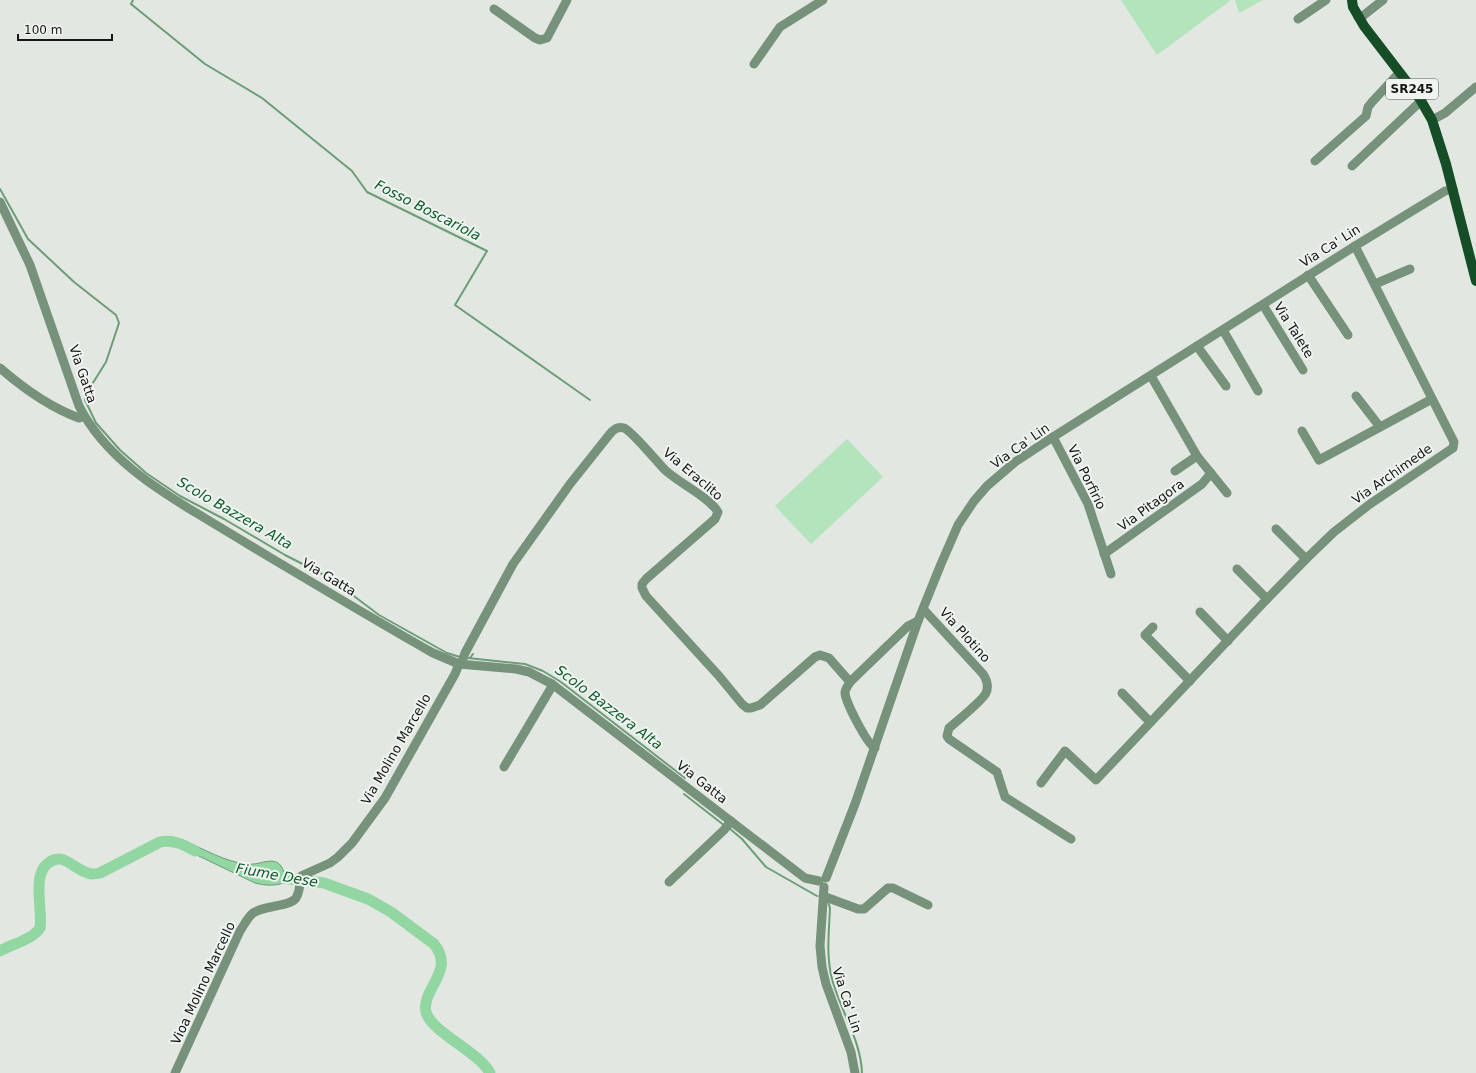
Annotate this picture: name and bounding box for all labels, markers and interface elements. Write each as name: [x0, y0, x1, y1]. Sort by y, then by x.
scale bar: [18, 16, 112, 42]
text: 100 m: [24, 23, 62, 37]
road number: SR245: [1386, 79, 1438, 99]
water label: Fosso Boscariola: [372, 176, 484, 244]
street label: Via Ca' Lin: [1297, 222, 1363, 270]
street label: Via Talete: [1271, 299, 1317, 361]
street label: Via Gatta: [66, 343, 100, 405]
street label: Via Ca' Lin: [988, 420, 1052, 472]
street label: Via Archimede: [1349, 441, 1435, 507]
street label: Via Porfirio: [1065, 442, 1109, 512]
street label: Via Eraclito: [660, 445, 726, 503]
water label: Scolo Bazzera Alta: [175, 474, 295, 552]
street label: Via Pitagora: [1115, 476, 1187, 534]
street label: Via Gatta: [299, 555, 359, 599]
street label: Via Plotino: [936, 604, 994, 666]
water label: Scolo Bazzera Alta: [552, 662, 666, 752]
street label: Via Molino Marcello: [358, 691, 434, 807]
street label: Via Gatta: [674, 757, 730, 807]
water label: Fiume Dese: [235, 860, 319, 890]
street label: Vioa Molino Marcello: [168, 919, 238, 1047]
street label: Via Ca' Lin: [829, 965, 865, 1035]

